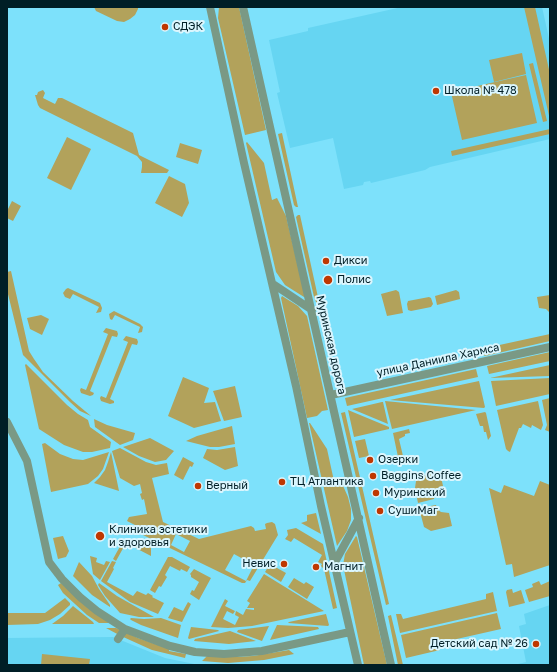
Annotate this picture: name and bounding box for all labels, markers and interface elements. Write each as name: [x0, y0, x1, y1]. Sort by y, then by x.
place label: СДЭК: [173, 20, 203, 34]
marker: СДЭК: [160, 22, 170, 32]
place label: Школа № 478: [444, 84, 517, 98]
marker: Школа № 478: [431, 86, 441, 96]
place label: Дикси: [334, 254, 368, 268]
marker: Дикси: [321, 256, 331, 266]
place label: Полис: [337, 273, 371, 287]
marker: Полис: [322, 274, 334, 286]
street label: Муринская дорога: [313, 294, 349, 396]
street label: улица Даниила Хармса: [375, 341, 501, 379]
place label: Озерки: [378, 453, 418, 467]
marker: Озерки: [365, 455, 375, 465]
place label: Baggins Coffee: [381, 469, 461, 483]
marker: Baggins Coffee: [368, 471, 378, 481]
place label: ТЦ Атлантика: [290, 475, 364, 489]
marker: ТЦ Атлантика: [277, 477, 287, 487]
place label: Верный: [206, 479, 248, 493]
marker: Верный: [193, 481, 203, 491]
place label: Муринский: [384, 486, 446, 500]
marker: Муринский: [371, 488, 381, 498]
place label: СушиМаг: [388, 504, 438, 518]
marker: СушиМаг: [375, 506, 385, 516]
place label: Клиника эстетики и здоровья: [109, 523, 207, 549]
marker: Клиника эстетики и здоровья: [94, 530, 106, 542]
place label: Невис: [242, 557, 276, 571]
marker: Невис: [279, 559, 289, 569]
place label: Магнит: [324, 560, 364, 574]
marker: Магнит: [311, 562, 321, 572]
place label: Детский сад № 26: [431, 637, 528, 651]
marker: Детский сад № 26: [531, 639, 541, 649]

